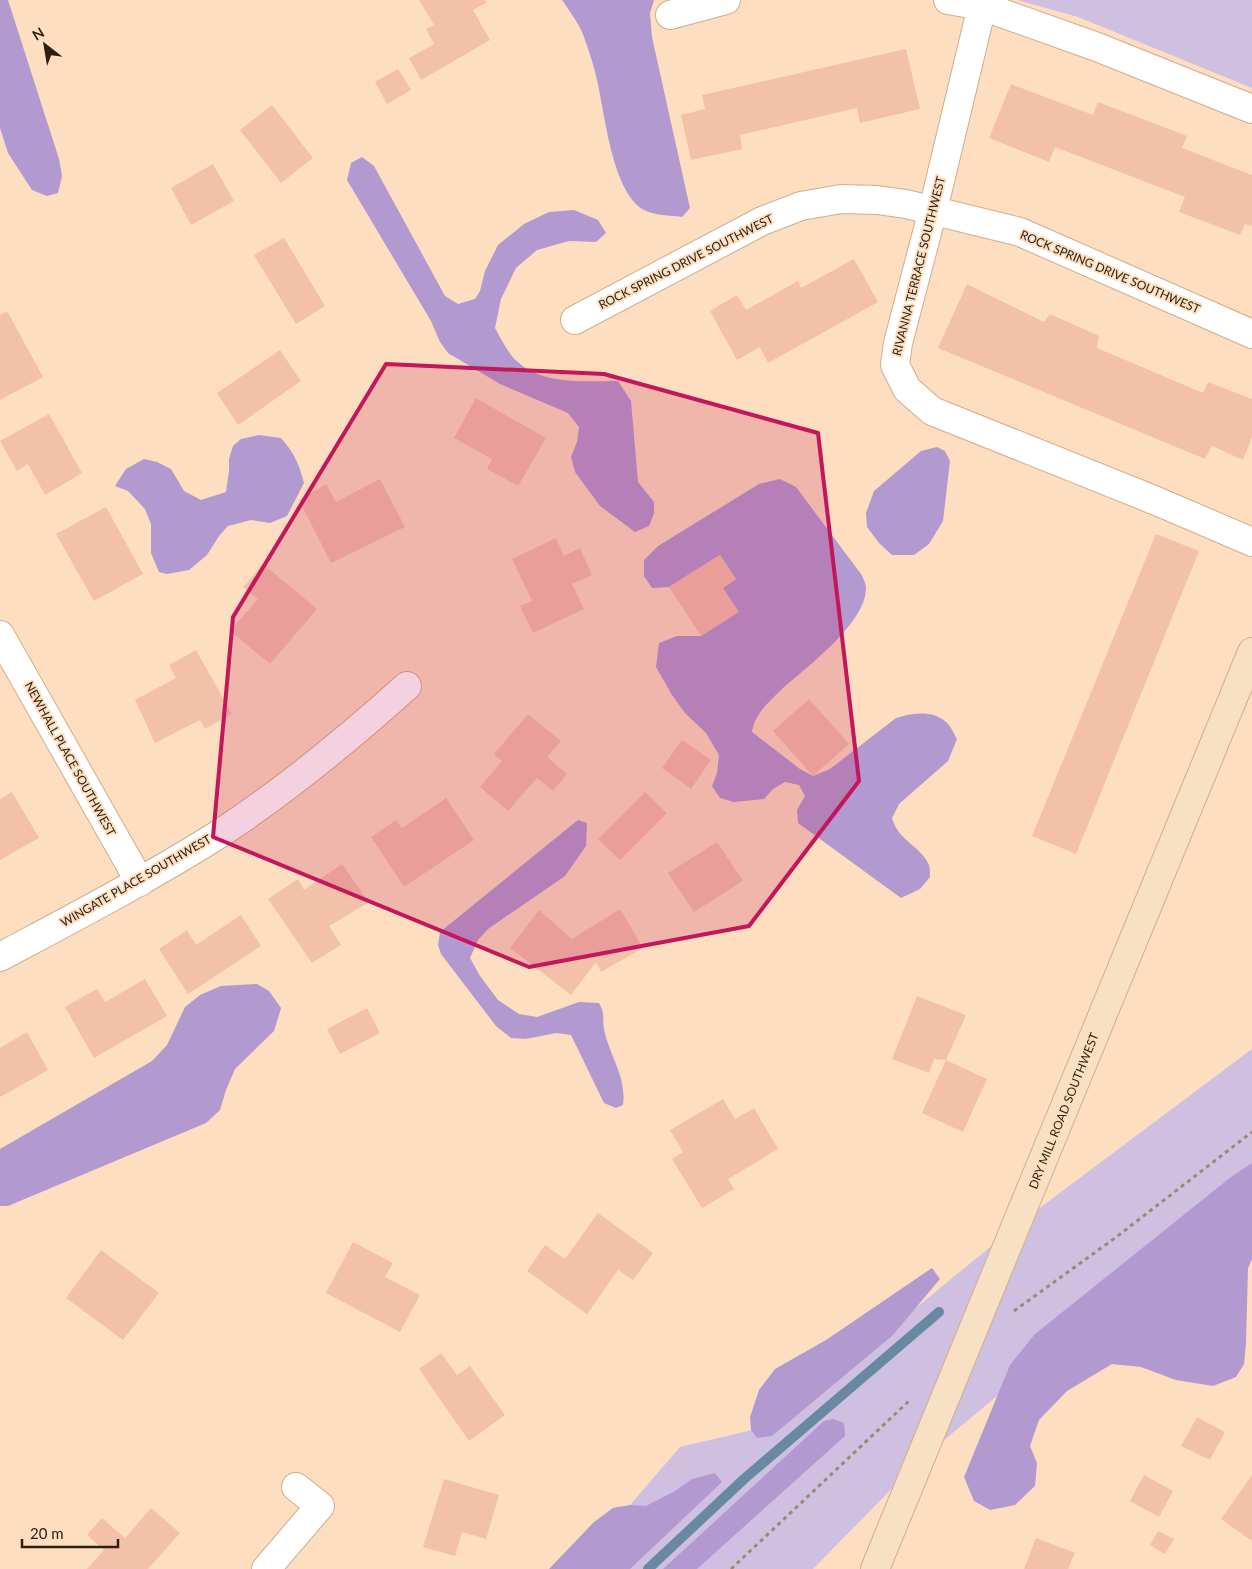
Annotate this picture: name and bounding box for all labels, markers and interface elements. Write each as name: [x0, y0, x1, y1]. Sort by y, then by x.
north arrow: [20, 20, 70, 70]
text: N: [29, 23, 47, 43]
street label: RIVANNA TERRACE SOUTHWEST: [889, 175, 948, 357]
street label: ROCK SPRING DRIVE SOUTHWEST: [596, 211, 776, 312]
street label: ROCK SPRING DRIVE SOUTHWEST: [1018, 227, 1202, 316]
street label: NEWHALL PLACE SOUTHWEST: [22, 679, 119, 839]
street label: WINGATE PLACE SOUTHWEST: [58, 831, 214, 930]
street label: DRY MILL ROAD SOUTHWEST: [1025, 1030, 1102, 1191]
scale bar: [22, 1516, 119, 1548]
text: 20 m: [30, 1524, 64, 1542]

